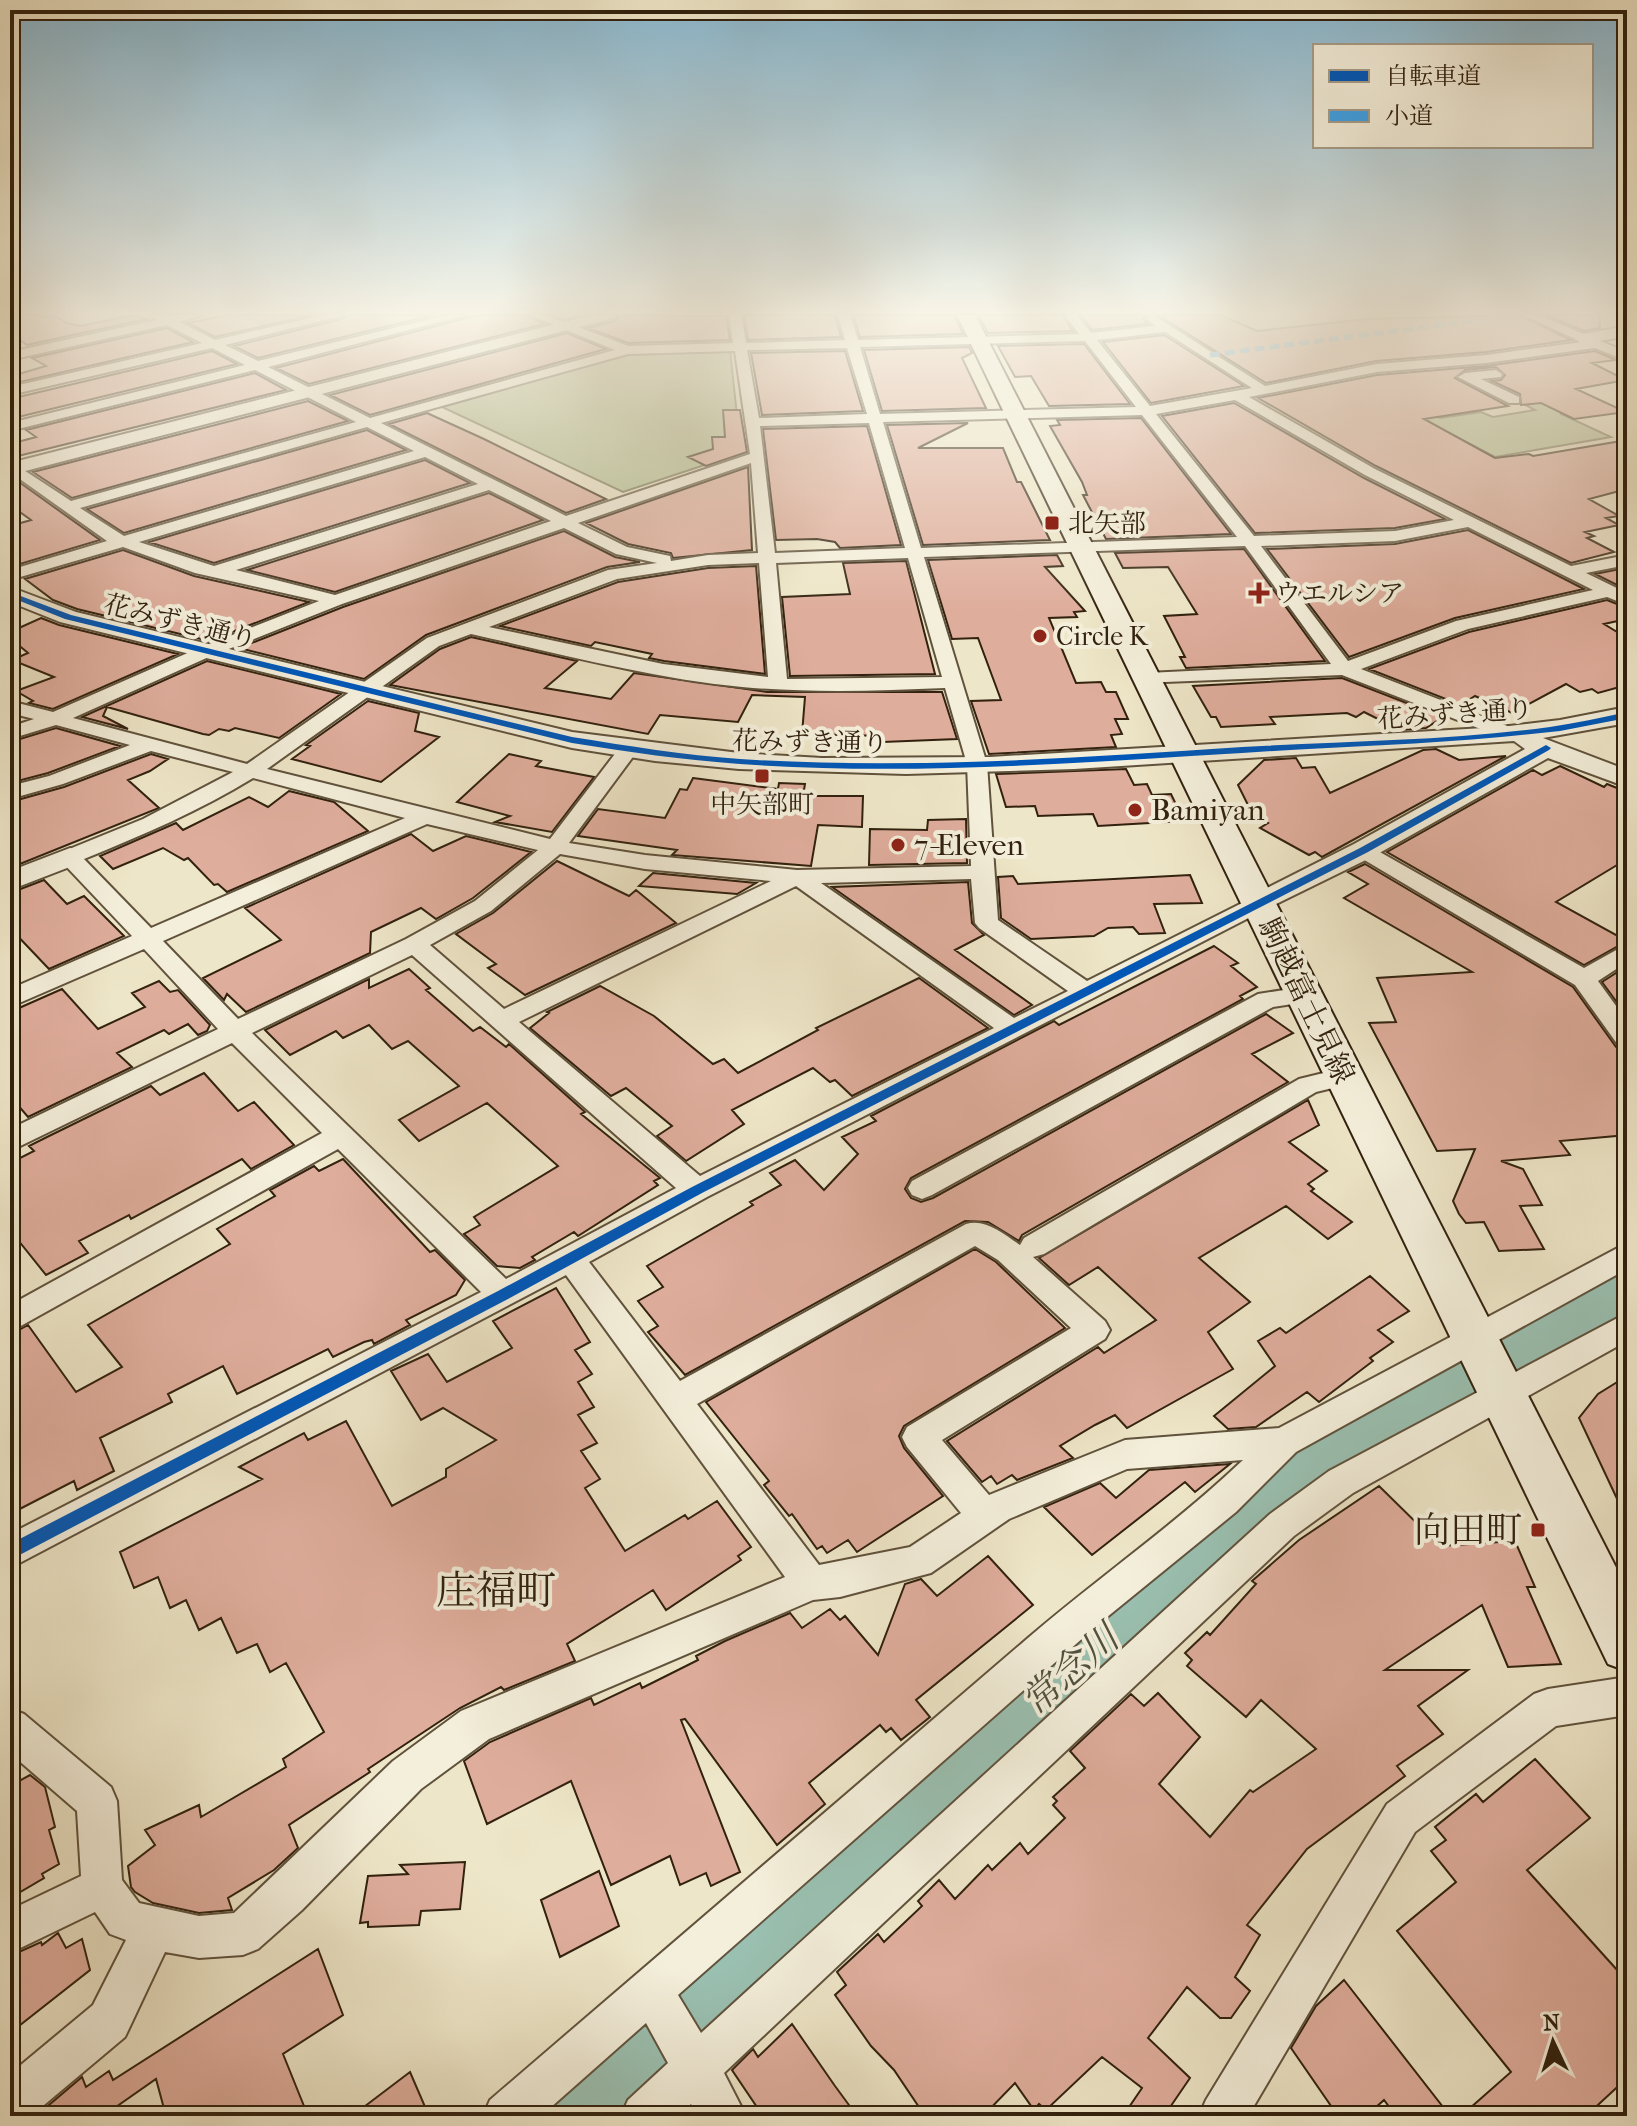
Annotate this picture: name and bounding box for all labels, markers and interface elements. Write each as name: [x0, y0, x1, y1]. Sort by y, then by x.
legend: [1313, 44, 1593, 148]
text: 自転車道: [1385, 62, 1481, 90]
text: 小道: [1385, 102, 1433, 130]
place label: 北矢部: [1068, 508, 1146, 539]
marker: 北矢部: [1043, 514, 1061, 532]
place label: ウエルシア: [1275, 578, 1404, 609]
marker: ウエルシア: [1250, 584, 1268, 602]
street label: 花みずき通り: [101, 588, 259, 656]
place label: Circle K: [1056, 621, 1149, 652]
marker: Circle K: [1031, 627, 1049, 645]
street label: 花みずき通り: [1376, 693, 1534, 735]
street label: 花みずき通り: [732, 725, 888, 759]
marker: 中矢部町: [753, 767, 771, 785]
place label: 中矢部町: [710, 789, 814, 820]
place label: Bamiyan: [1151, 793, 1265, 828]
marker: Bamiyan: [1126, 801, 1144, 819]
place label: 7-Eleven: [914, 828, 1024, 863]
marker: 7-Eleven: [889, 836, 907, 854]
street label: 駒越富士見線: [1251, 912, 1361, 1090]
place label: 向田町: [1414, 1509, 1522, 1551]
marker: 向田町: [1529, 1521, 1547, 1539]
district label: 庄福町: [436, 1568, 556, 1614]
water label: 常念川: [1012, 1613, 1131, 1724]
north arrow: [1513, 2002, 1593, 2082]
text: N: [1542, 2009, 1561, 2037]

